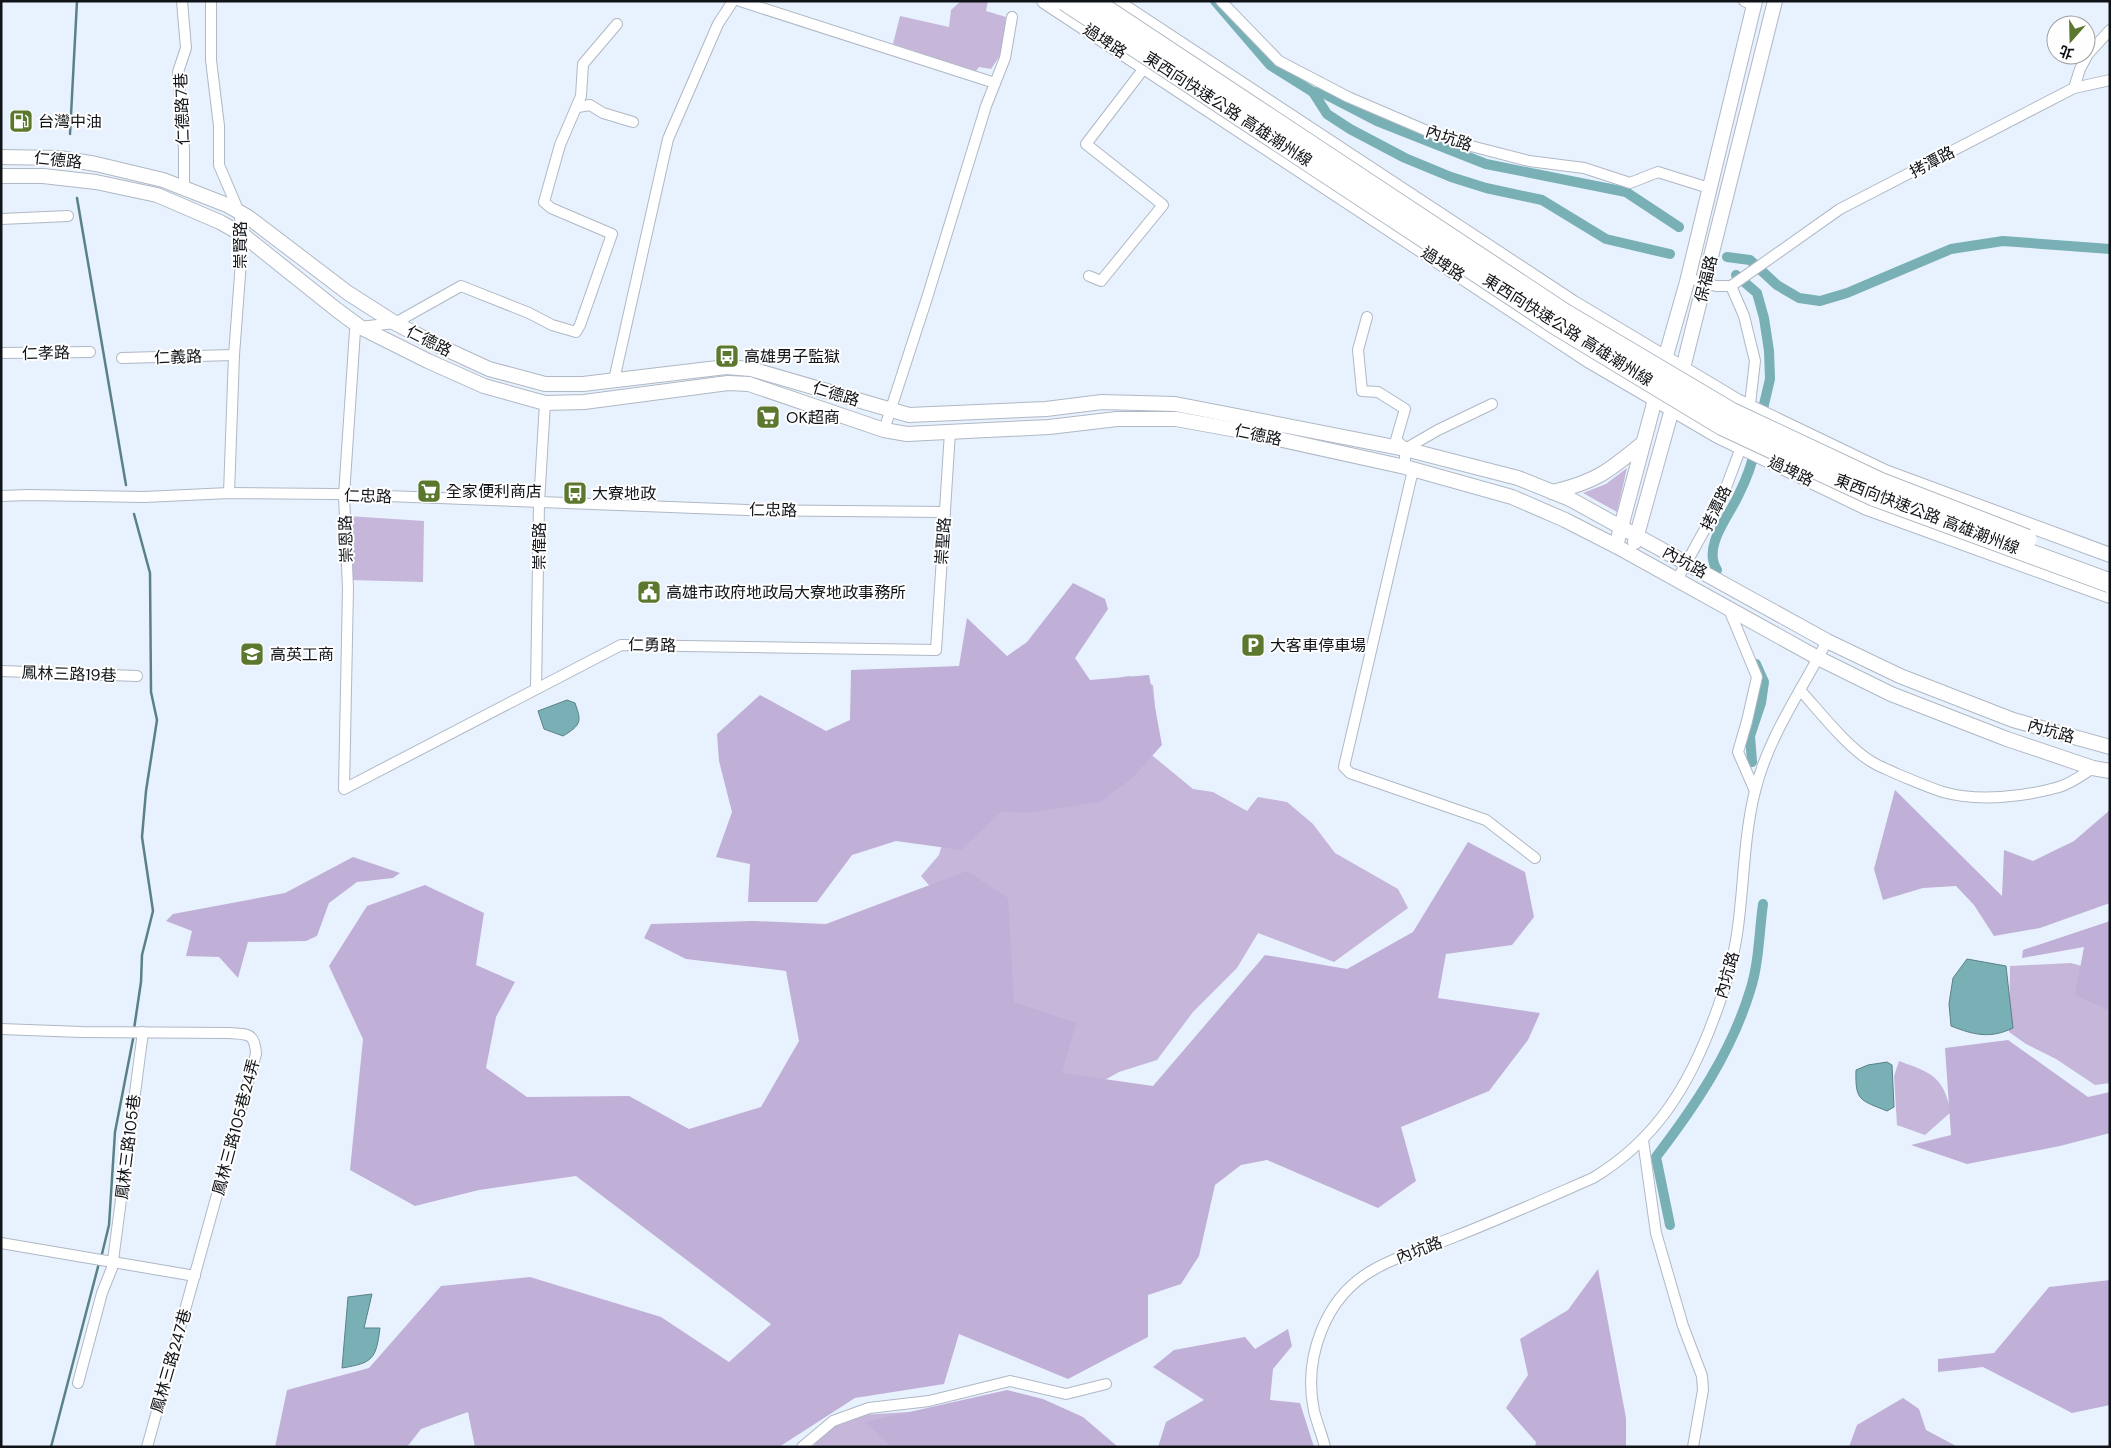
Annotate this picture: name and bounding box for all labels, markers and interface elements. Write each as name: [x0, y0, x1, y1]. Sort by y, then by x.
north arrow: [2046, 15, 2096, 65]
street label: 過埤路: [1079, 19, 1131, 63]
text: 北: [2057, 41, 2076, 63]
street label: 東西向快速公路 高雄潮州線: [1140, 47, 1316, 171]
street label: 仁德路7巷: [170, 72, 194, 146]
fuel station icon: 台灣中油: [8, 108, 34, 134]
place label: 台灣中油: [38, 111, 102, 132]
street label: 內坑路: [1423, 120, 1475, 156]
street label: 拷潭路: [1906, 141, 1958, 183]
street label: 仁德路: [33, 147, 83, 173]
street label: 崇賢路: [230, 221, 251, 269]
street label: 過埤路: [1417, 242, 1469, 286]
street label: 保福路: [1690, 253, 1722, 305]
street label: 東西向快速公路 高雄潮州線: [1479, 269, 1657, 391]
street label: 仁德路: [403, 321, 455, 361]
street label: 仁孝路: [22, 342, 70, 364]
bus stop icon: 高雄男子監獄: [714, 343, 740, 369]
street label: 仁義路: [154, 346, 202, 368]
place label: 高雄男子監獄: [744, 346, 840, 367]
street label: 仁德路: [810, 377, 862, 411]
supermarket icon: OK超商: [755, 404, 781, 430]
place label: OK超商: [786, 407, 840, 428]
street label: 仁德路: [1232, 420, 1284, 450]
street label: 過埤路: [1765, 451, 1817, 491]
street label: 東西向快速公路 高雄潮州線: [1832, 469, 2022, 559]
supermarket icon: 全家便利商店: [416, 478, 442, 504]
bus stop icon: 大寮地政: [562, 480, 588, 506]
place label: 全家便利商店: [446, 481, 542, 502]
street label: 拷潭路: [1696, 482, 1736, 534]
place label: 大寮地政: [592, 483, 656, 504]
street label: 仁忠路: [344, 485, 392, 507]
street label: 仁忠路: [749, 499, 797, 521]
street label: 崇恩路: [335, 515, 357, 563]
street label: 崇聖路: [931, 516, 955, 566]
street label: 崇偉路: [529, 522, 550, 570]
street label: 內坑路: [1659, 541, 1711, 583]
public building icon: 高雄市政府地政局大寮地政事務所: [636, 579, 662, 605]
place label: 高雄市政府地政局大寮地政事務所: [666, 582, 906, 603]
parking icon: 大客車停車場: [1240, 632, 1266, 658]
street label: 仁勇路: [628, 634, 676, 656]
place label: 大客車停車場: [1270, 635, 1366, 656]
school or university icon: 高英工商: [239, 641, 265, 667]
place label: 高英工商: [270, 644, 334, 665]
street label: 鳳林三路19巷: [21, 662, 117, 686]
street label: 內坑路: [2025, 714, 2077, 748]
street label: 內坑路: [1710, 949, 1744, 1001]
street label: 鳳林三路105巷24弄: [208, 1056, 264, 1198]
street label: 鳳林三路105巷: [111, 1093, 145, 1201]
street label: 內坑路: [1393, 1232, 1445, 1268]
street label: 鳳林三路247巷: [146, 1307, 196, 1415]

